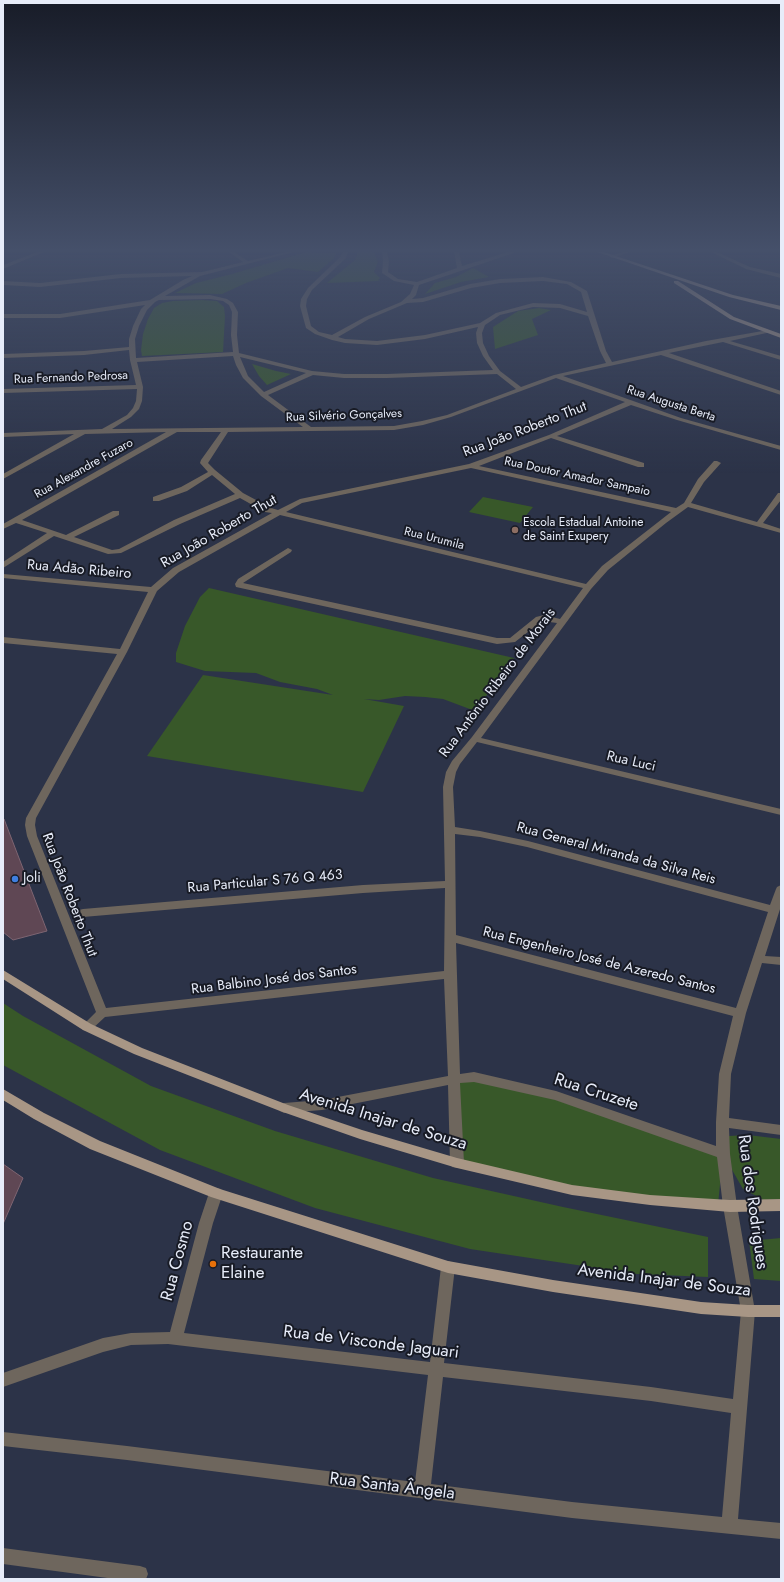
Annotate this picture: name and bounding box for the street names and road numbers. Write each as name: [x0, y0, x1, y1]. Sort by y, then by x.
street label: Rua Fernando Pedrosa: [14, 369, 128, 387]
street label: Rua Augusta Berta: [625, 383, 717, 425]
street label: Rua João Roberto Thut: [461, 399, 589, 461]
street label: Rua Silvério Gonçalves: [286, 407, 402, 425]
street label: Rua Alexandre Fuzaro: [32, 436, 136, 502]
street label: Rua Doutor Amador Sampaio: [503, 454, 651, 500]
street label: Rua João Roberto Thut: [158, 492, 280, 572]
street label: Rua Urumila: [403, 525, 465, 553]
street label: Rua Adão Ribeiro: [26, 557, 132, 583]
street label: Rua Antônio Ribeiro de Morais: [436, 605, 560, 761]
street label: Rua Luci: [605, 748, 657, 776]
street label: Rua General Miranda da Silva Reis: [515, 819, 717, 889]
street label: Rua João Roberto Thut: [38, 831, 100, 959]
street label: Rua Particular S 76 Q 463: [187, 867, 343, 897]
street label: Rua Engenheiro José de Azeredo Santos: [481, 924, 717, 998]
street label: Rua Balbino José dos Santos: [190, 962, 358, 998]
street label: Rua Cruzete: [551, 1070, 641, 1116]
street label: Avenida Inajar de Souza: [297, 1085, 469, 1155]
street label: Rua dos Rodrigues: [732, 1133, 772, 1271]
street label: Rua Cosmo: [158, 1219, 198, 1303]
street label: Avenida Inajar de Souza: [576, 1260, 752, 1302]
street label: Rua de Visconde Jaguari: [282, 1322, 460, 1364]
street label: Rua Santa Ângela: [328, 1469, 456, 1505]

